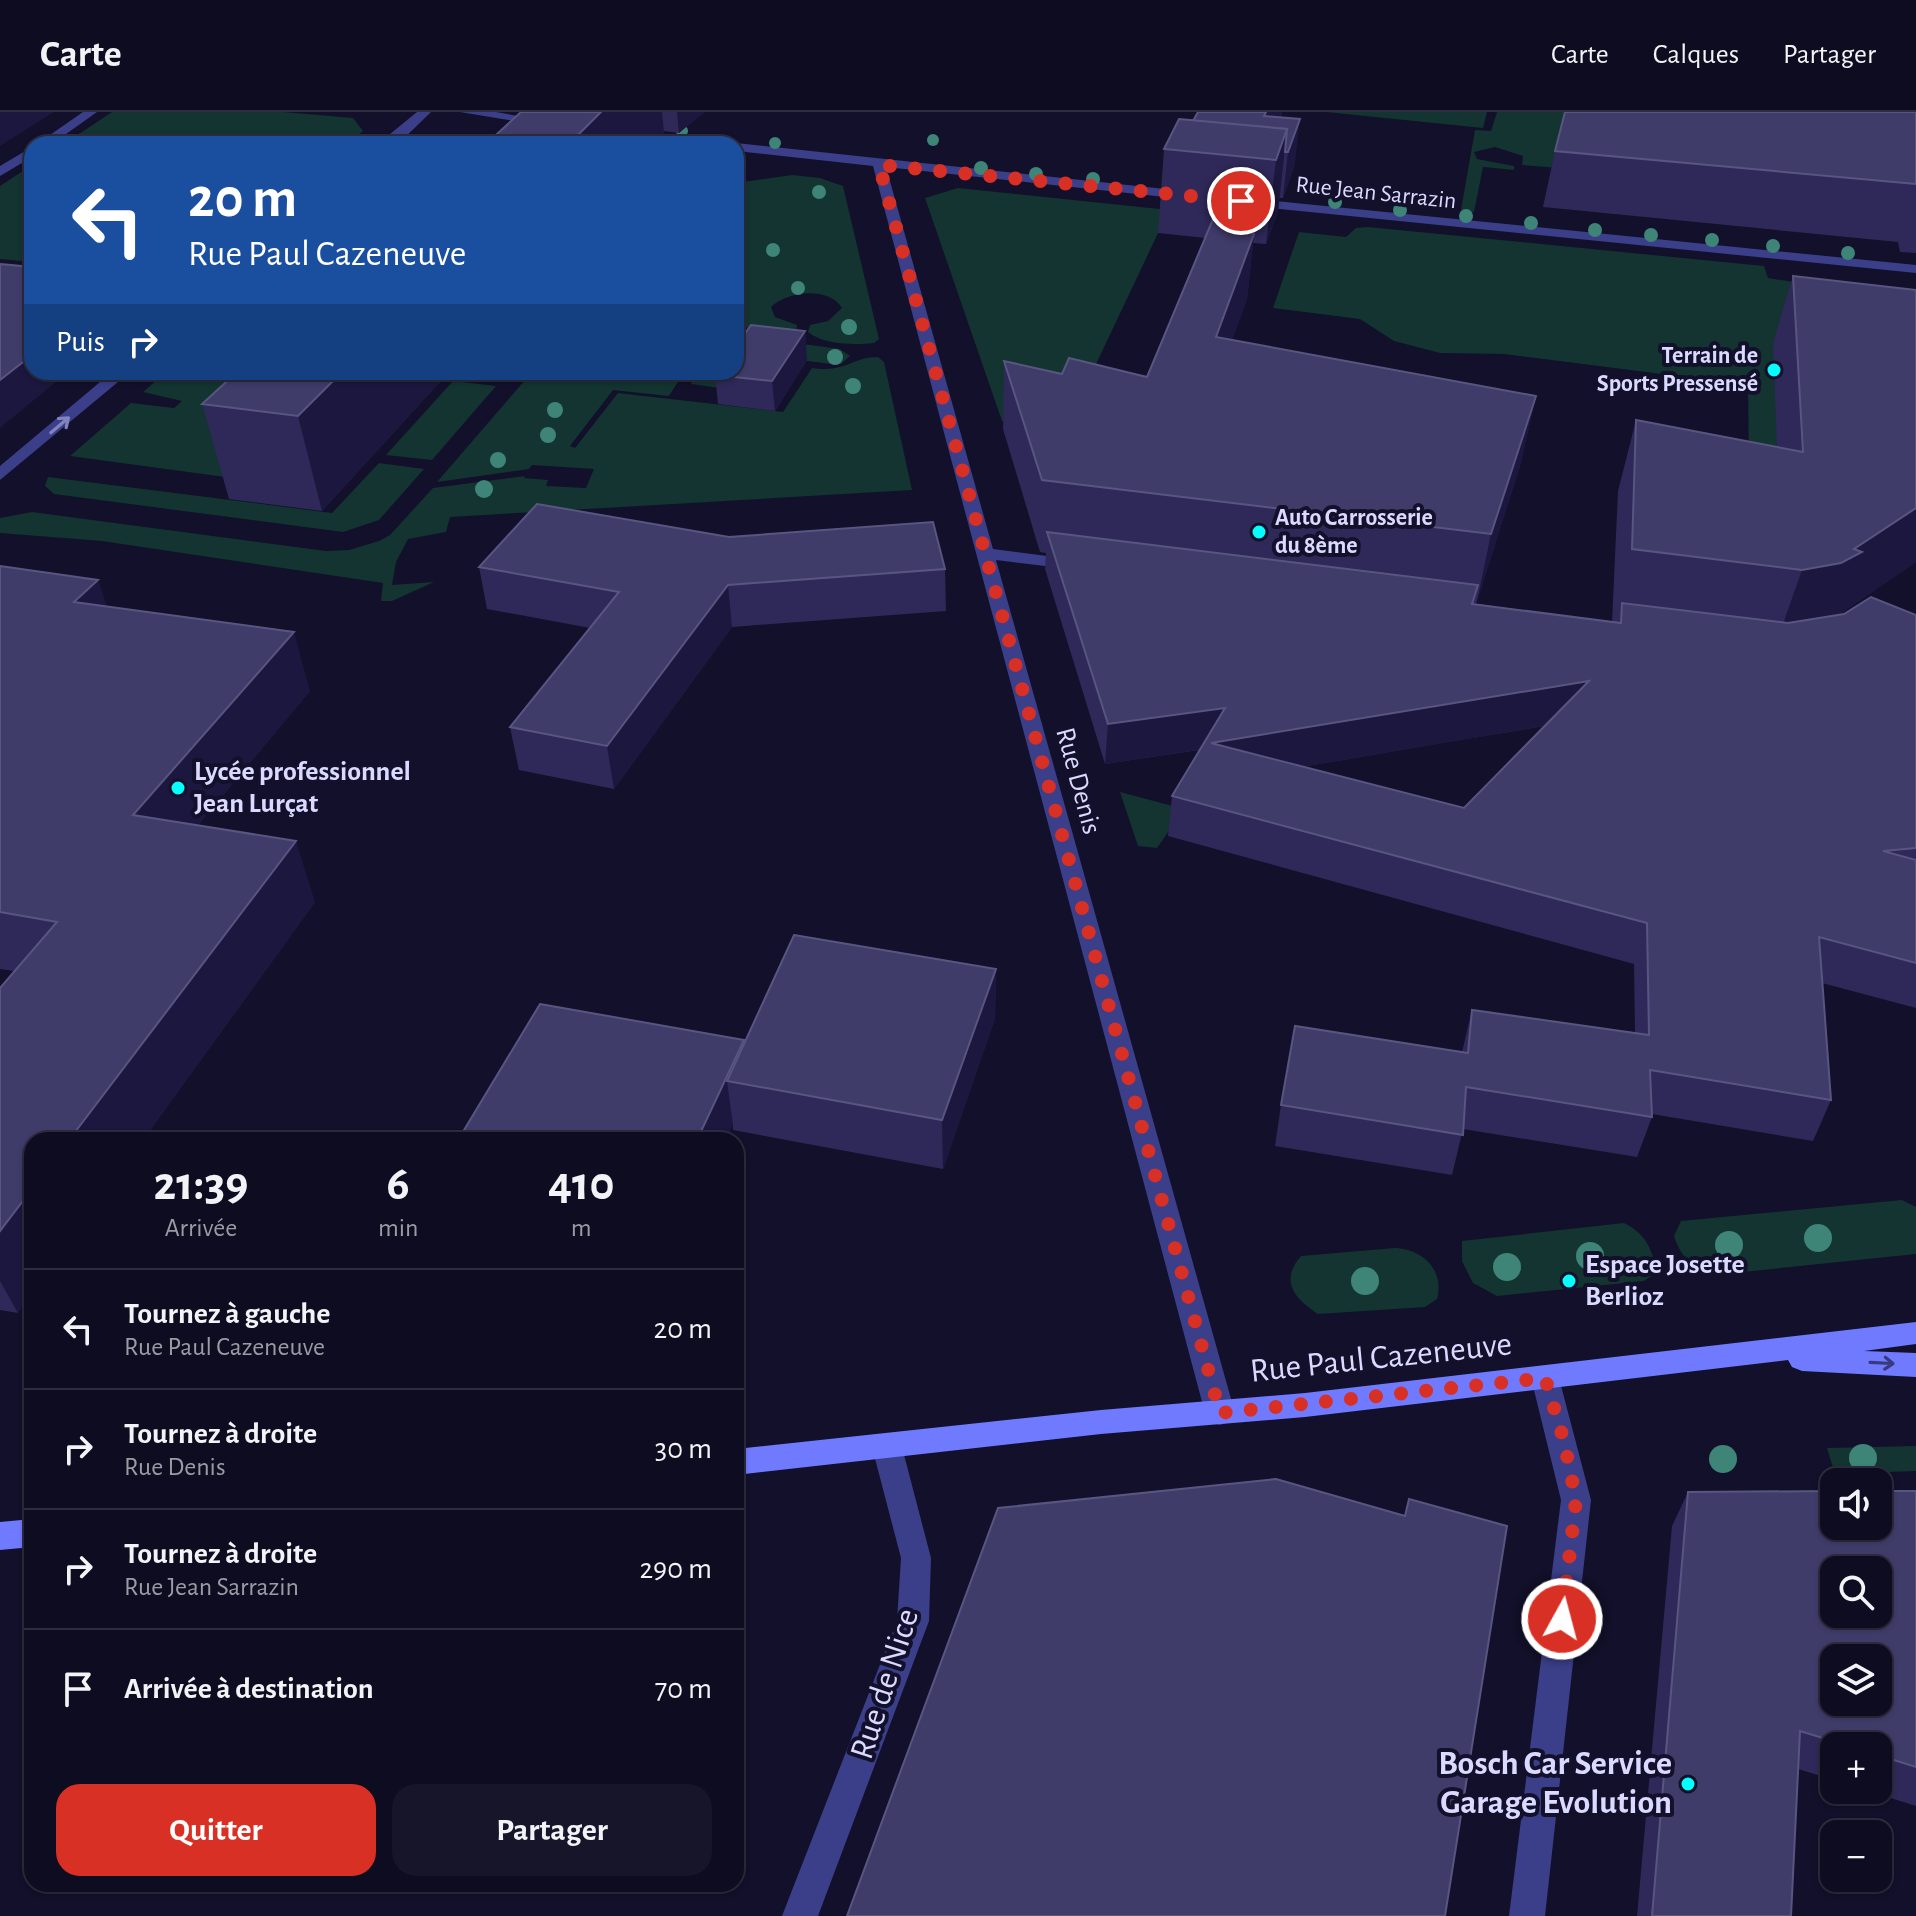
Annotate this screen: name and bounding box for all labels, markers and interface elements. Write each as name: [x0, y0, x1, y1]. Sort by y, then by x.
text: Carte: [40, 36, 122, 74]
text: Carte: [1551, 41, 1609, 69]
text: Calques: [1653, 41, 1739, 69]
text: Partager: [1783, 41, 1876, 69]
pin: [1207, 167, 1275, 235]
icon: left: [56, 168, 160, 272]
text: 20 m: [188, 171, 297, 227]
street label: Rue Jean Sarrazin: [1294, 173, 1458, 213]
icon: arrive: [1219, 179, 1263, 223]
text: Rue Paul Cazeneuve: [188, 236, 466, 272]
icon: right: [121, 320, 165, 364]
text: Puis: [56, 327, 105, 357]
place label: Terrain de Sports Pressensé: [1597, 344, 1758, 396]
marker: Terrain de Sports Pressensé: [1765, 361, 1783, 379]
one-way arrow: [49, 416, 69, 434]
place label: Auto Carrosserie du 8ème: [1275, 506, 1433, 558]
marker: Auto Carrosserie du 8ème: [1250, 523, 1268, 541]
street label: Rue Denis: [1050, 725, 1106, 837]
place label: Lycée professionnel Jean Lurçat: [194, 758, 411, 818]
marker: Lycée professionnel Jean Lurçat: [169, 779, 187, 797]
text: 21:39: [154, 1161, 248, 1209]
text: 6: [387, 1161, 410, 1209]
text: 410: [548, 1161, 614, 1209]
text: Arrivée: [165, 1215, 237, 1241]
text: min: [378, 1215, 418, 1241]
text: m: [571, 1215, 592, 1241]
place label: Espace Josette Berlioz: [1585, 1251, 1745, 1311]
marker: Espace Josette Berlioz: [1560, 1272, 1578, 1290]
text: Tournez à gauche: [124, 1299, 331, 1329]
icon: left: [56, 1307, 100, 1351]
text: 20 m: [654, 1314, 712, 1344]
street label: Rue Paul Cazeneuve: [1248, 1327, 1514, 1389]
text: Rue Paul Cazeneuve: [124, 1334, 325, 1360]
one-way arrow: [1868, 1356, 1895, 1371]
text: Tournez à droite: [124, 1419, 317, 1449]
icon: right: [56, 1427, 100, 1471]
text: 30 m: [655, 1434, 712, 1464]
text: Rue Denis: [124, 1454, 226, 1480]
map controls: [1820, 1468, 1892, 1892]
button: sound: [1820, 1468, 1892, 1540]
text: Tournez à droite: [124, 1539, 317, 1569]
icon: right: [56, 1547, 100, 1591]
text: 290 m: [639, 1554, 712, 1584]
button: search: [1820, 1556, 1892, 1628]
text: Rue Jean Sarrazin: [124, 1574, 299, 1600]
position arrow: [1520, 1577, 1604, 1661]
street label: Rue de Nice: [845, 1605, 925, 1763]
button: layers: [1820, 1644, 1892, 1716]
icon: arrive: [56, 1667, 100, 1711]
text: Arrivée à destination: [124, 1674, 374, 1704]
text: 70 m: [655, 1674, 712, 1704]
button: +: [1820, 1732, 1892, 1804]
place label: Bosch Car Service Garage Evolution: [1438, 1747, 1672, 1820]
marker: Bosch Car Service Garage Evolution: [1679, 1775, 1697, 1793]
button: Quitter: [56, 1784, 376, 1876]
button: Partager: [392, 1784, 712, 1876]
button: −: [1820, 1820, 1892, 1892]

